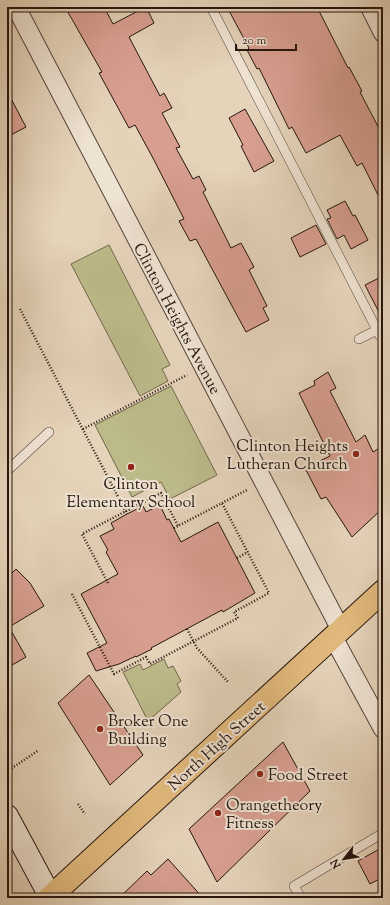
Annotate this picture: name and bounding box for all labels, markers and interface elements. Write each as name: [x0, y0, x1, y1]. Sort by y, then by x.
scale bar: [236, 26, 296, 52]
text: 20 m: [242, 32, 267, 50]
street label: Clinton Heights Avenue: [126, 239, 226, 399]
place label: Clinton Heights Lutheran Church: [227, 436, 349, 477]
marker: Clinton Heights Lutheran Church: [351, 449, 361, 459]
marker: Clinton Elementary School: [126, 462, 136, 472]
place label: Clinton Elementary School: [66, 474, 196, 515]
street label: North High Street: [164, 696, 272, 797]
place label: Broker One Building: [108, 711, 188, 752]
marker: Broker One Building: [95, 724, 105, 734]
place label: Food Street: [268, 765, 348, 788]
marker: Food Street: [255, 769, 265, 779]
place label: Orangetheory Fitness: [226, 795, 322, 836]
marker: Orangetheory Fitness: [213, 808, 223, 818]
north arrow: [324, 839, 364, 879]
text: N: [327, 856, 346, 872]

